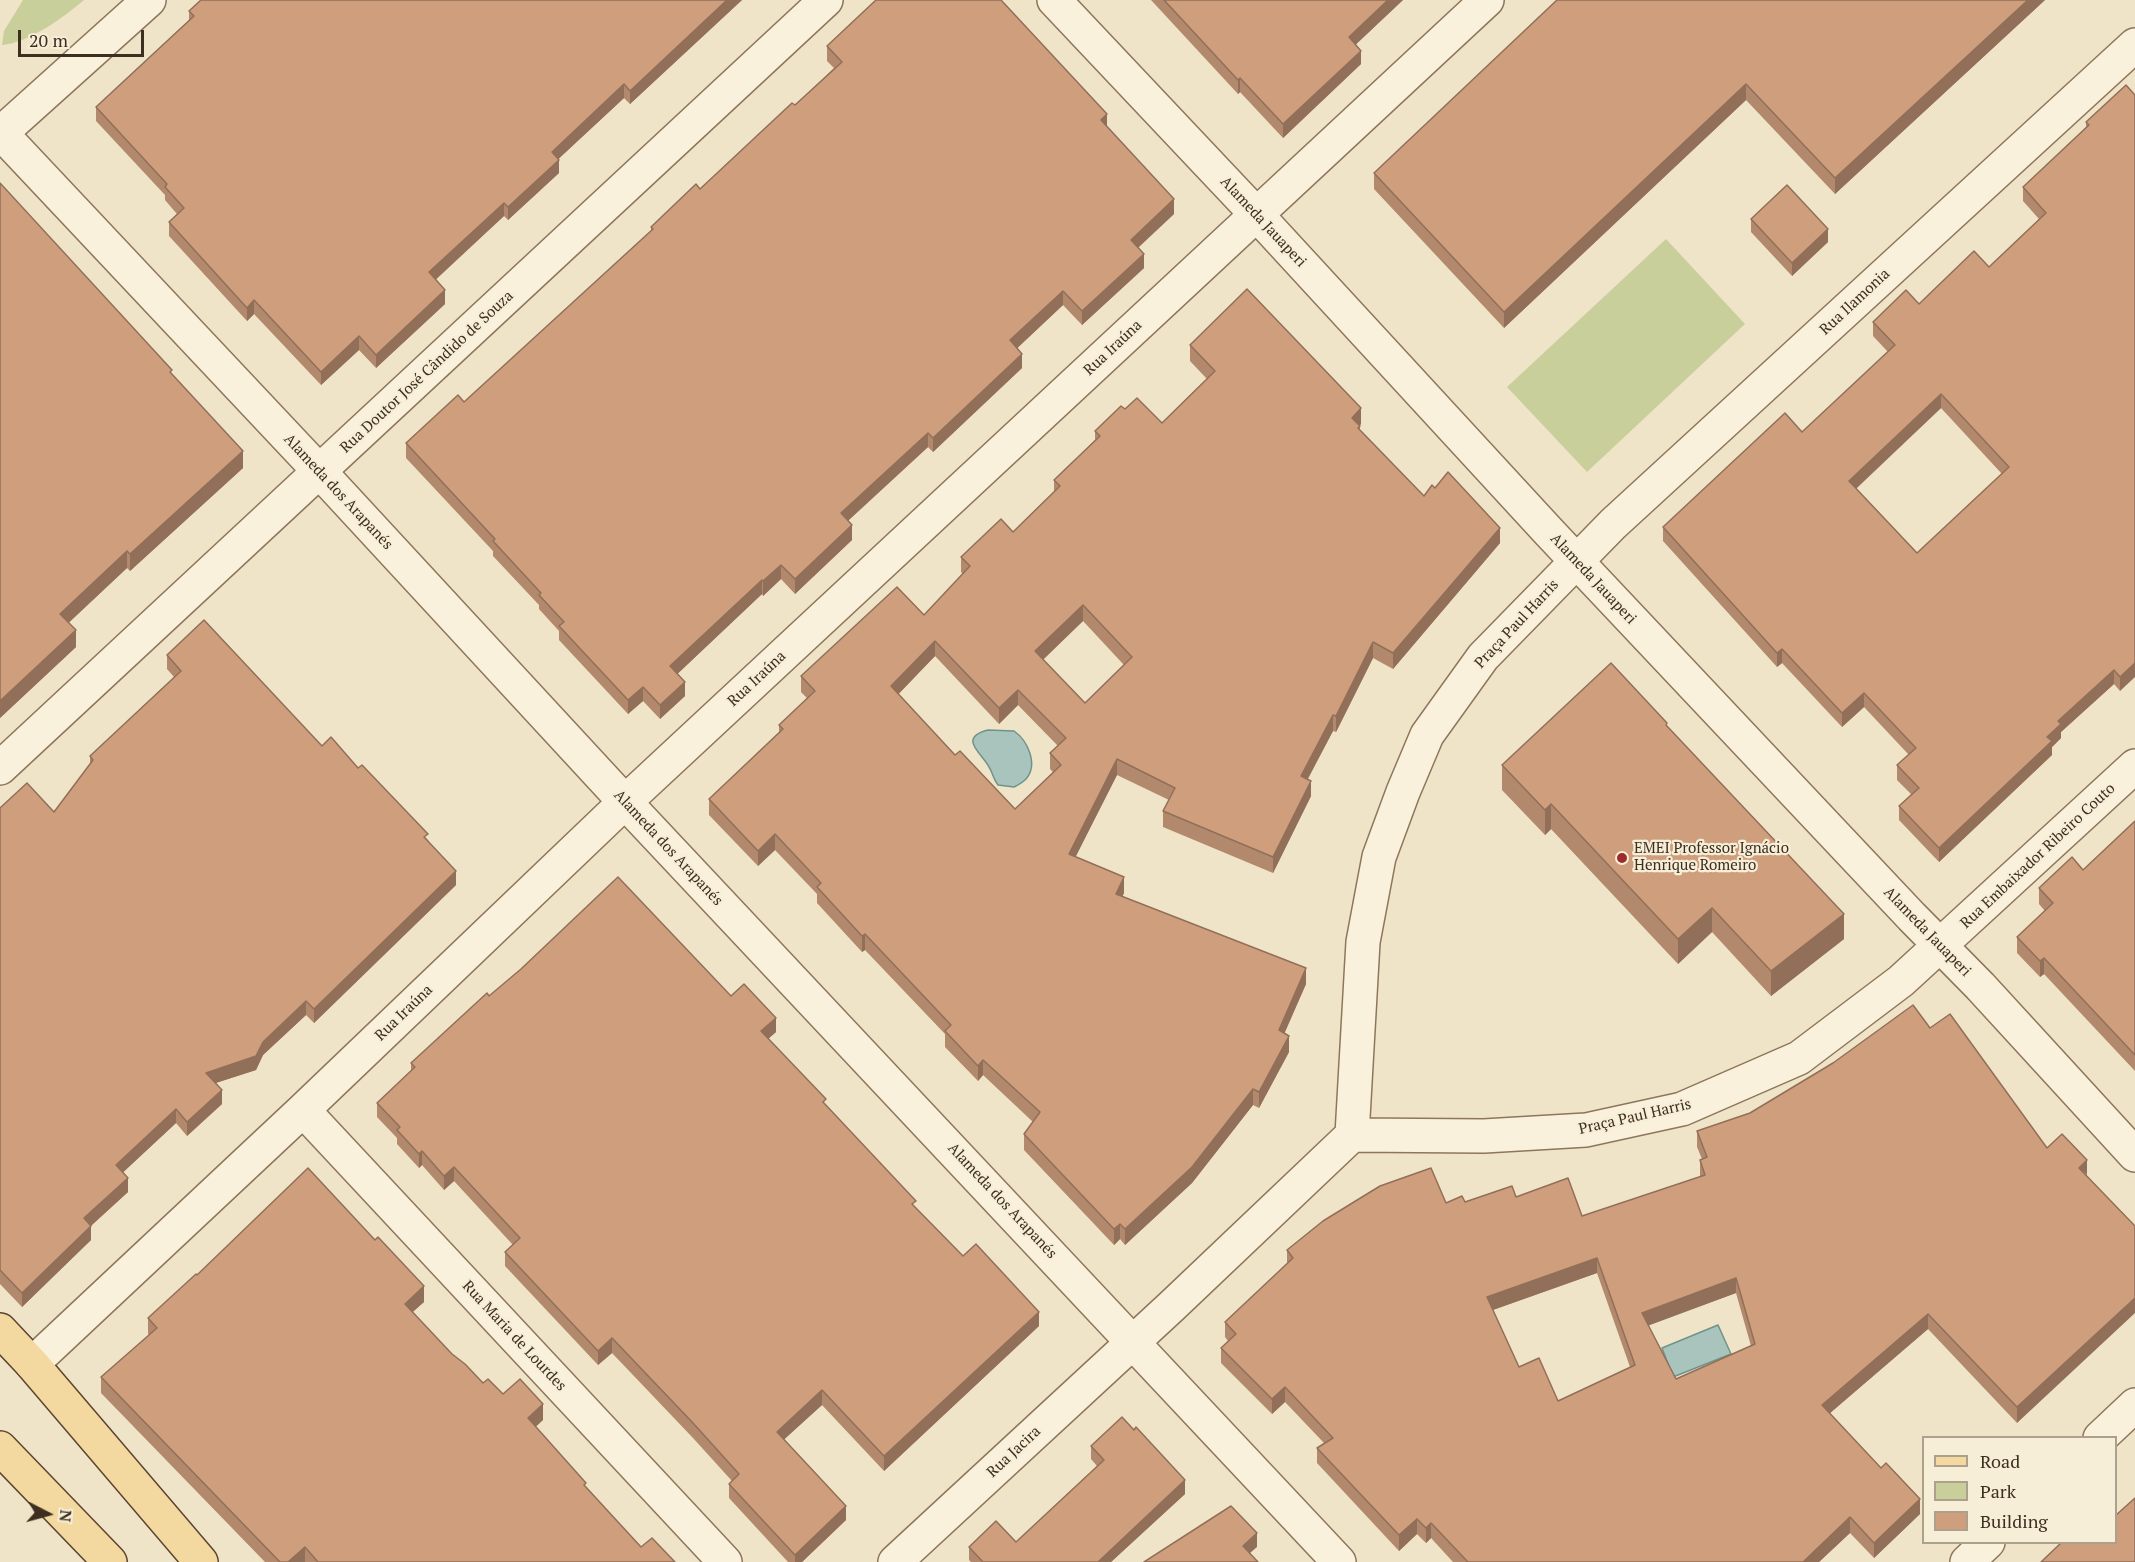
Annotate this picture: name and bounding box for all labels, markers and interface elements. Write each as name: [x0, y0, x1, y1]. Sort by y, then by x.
scale bar: [21, 18, 147, 56]
text: 20 m: [29, 28, 68, 52]
street label: Alameda Jauaperi: [1216, 173, 1310, 271]
street label: Rua Ilamonia: [1816, 265, 1894, 339]
street label: Rua Doutor José Cândido de Souza: [337, 287, 517, 457]
street label: Rua Iraúna: [1080, 316, 1146, 380]
street label: Alameda dos Arapanés: [280, 430, 396, 554]
street label: Alameda Jauaperi: [1546, 530, 1640, 628]
street label: Praça Paul Harris: [1471, 576, 1563, 672]
street label: Rua Iraúna: [724, 647, 790, 711]
street label: Rua Embaixador Ribeiro Couto: [1957, 780, 2119, 932]
street label: Alameda dos Arapanés: [610, 786, 726, 910]
place label: EMEI Professor Ignácio Henrique Romeiro: [1634, 840, 1789, 875]
marker: EMEI Professor Ignácio Henrique Romeiro: [1615, 851, 1629, 865]
street label: Alameda Jauaperi: [1880, 883, 1974, 981]
street label: Rua Iraúna: [371, 981, 437, 1045]
street label: Praça Paul Harris: [1577, 1095, 1693, 1139]
street label: Alameda dos Arapanés: [944, 1139, 1060, 1263]
street label: Rua Maria de Lourdes: [458, 1277, 570, 1395]
street label: Rua Jacira: [983, 1423, 1045, 1481]
legend: [1922, 1436, 2117, 1544]
text: Road: [1980, 1449, 2020, 1473]
text: Park: [1980, 1479, 2016, 1503]
north arrow: [18, 1484, 78, 1544]
text: N: [54, 1509, 77, 1523]
text: Building: [1980, 1509, 2048, 1533]

